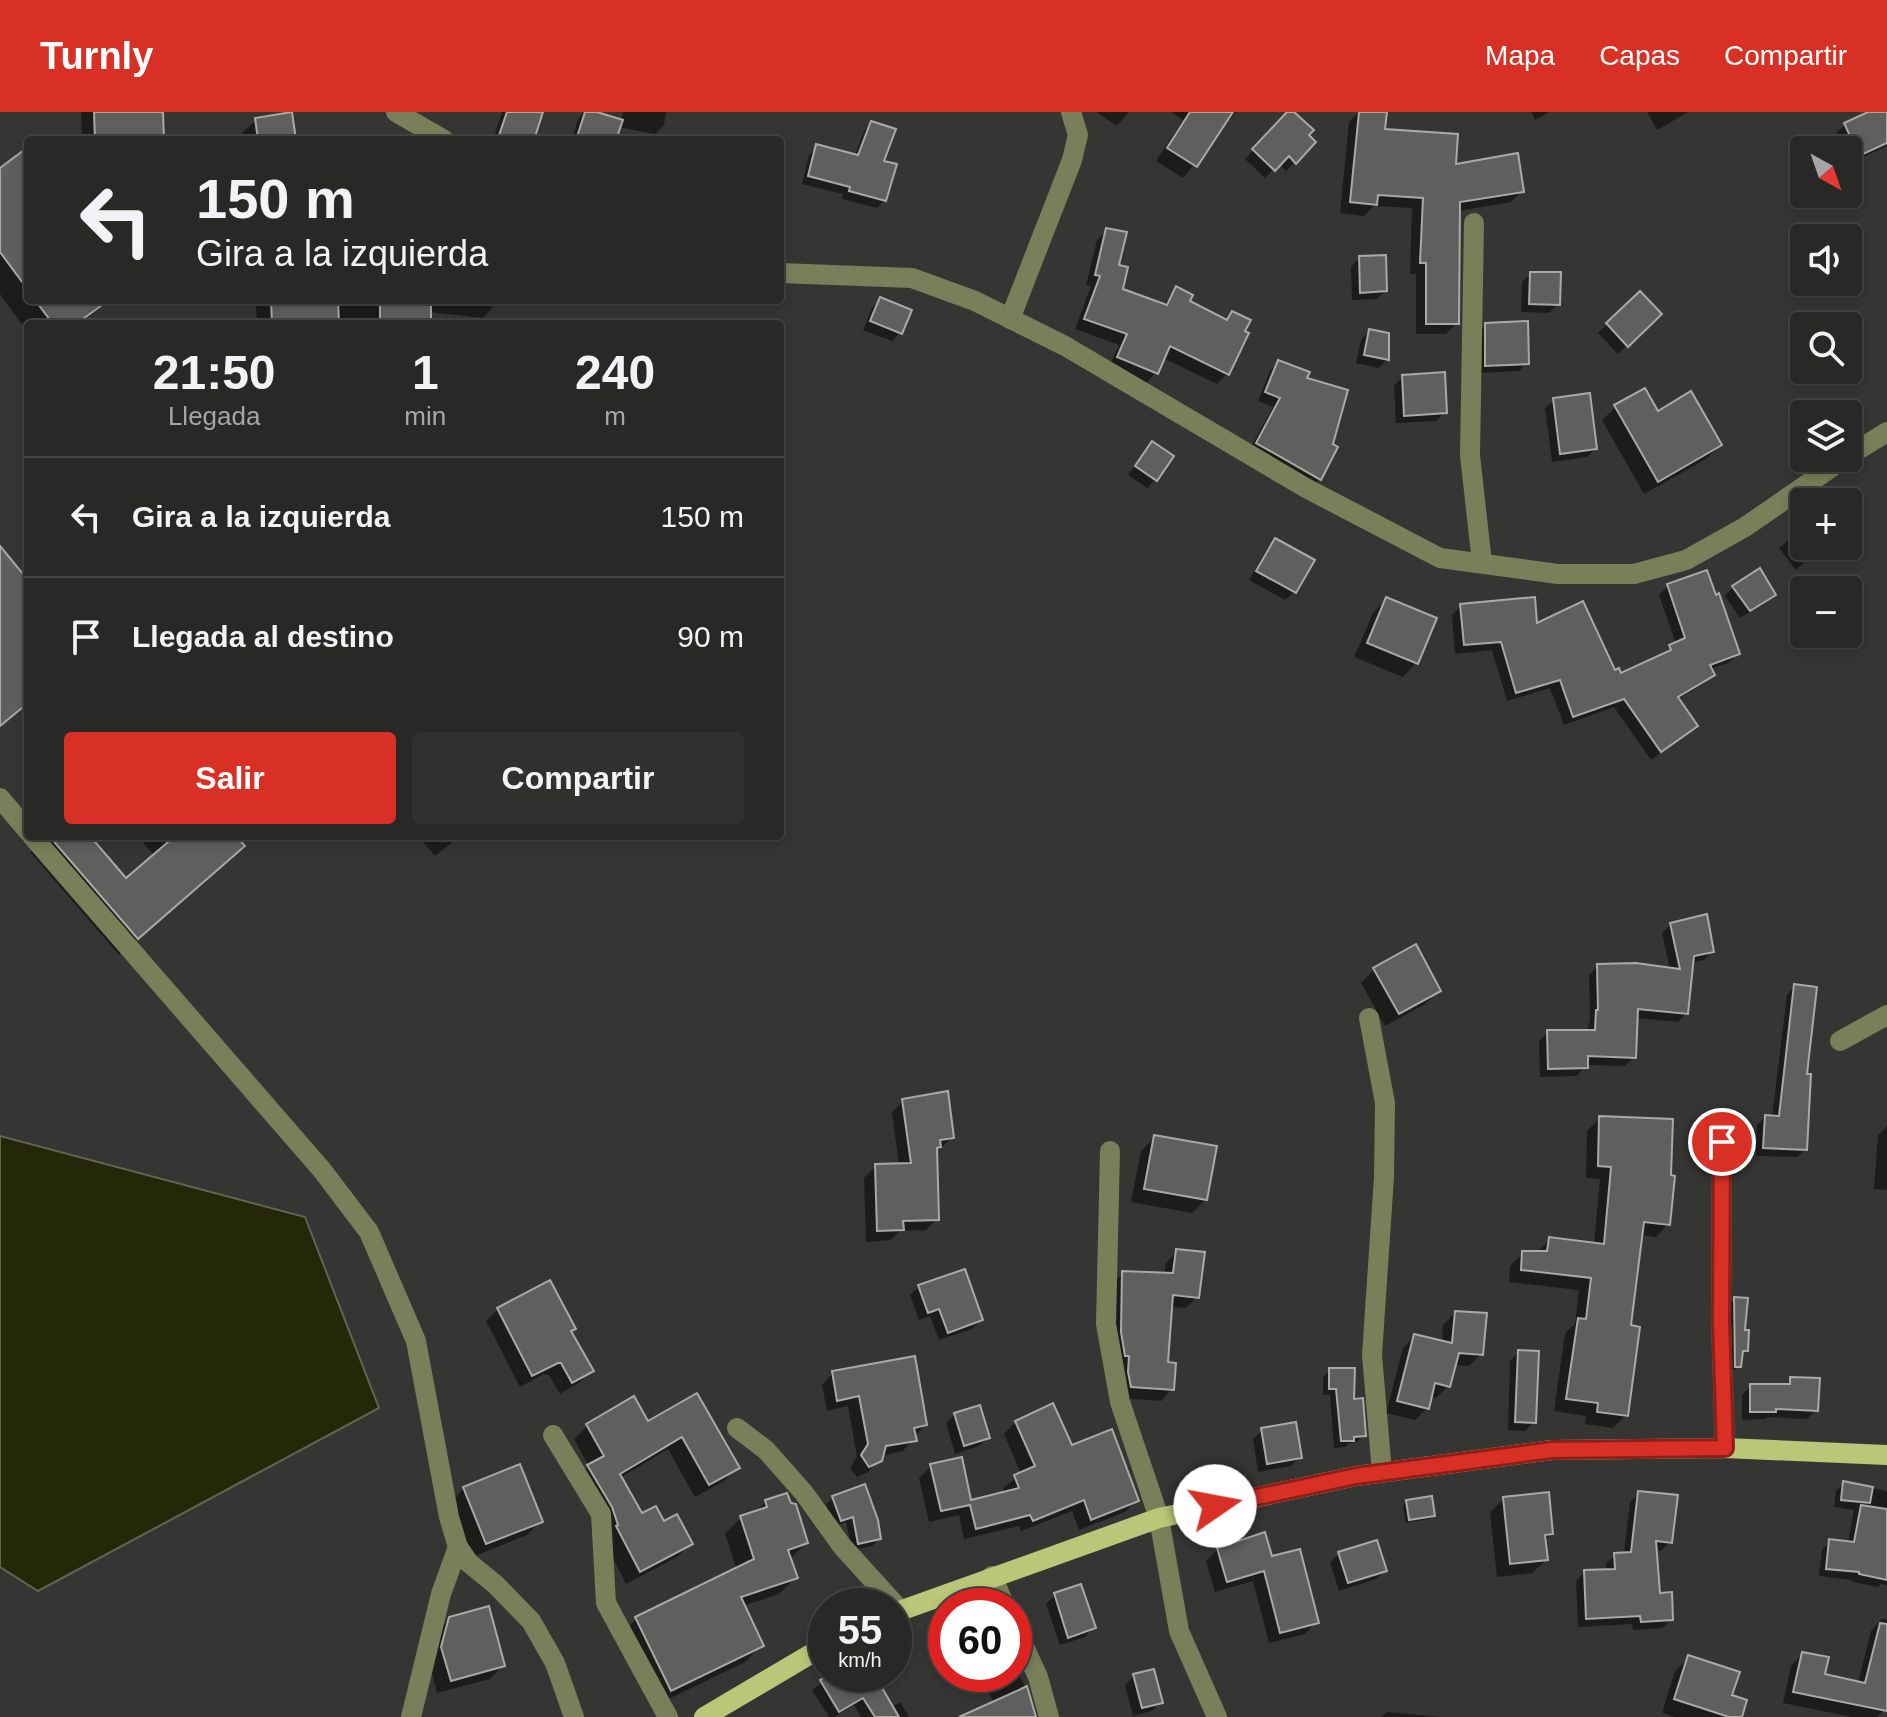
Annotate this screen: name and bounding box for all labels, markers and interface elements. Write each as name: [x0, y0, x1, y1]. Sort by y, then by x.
text: Turnly: [40, 35, 153, 77]
text: Mapa: [1485, 40, 1555, 71]
text: Capas: [1599, 40, 1680, 71]
text: Compartir: [1724, 40, 1847, 71]
north arrow: [1790, 136, 1862, 208]
map controls: [1790, 136, 1862, 648]
text: 150 m: [196, 167, 355, 230]
icon: left: [64, 168, 168, 272]
button: sound: [1790, 224, 1862, 296]
text: Gira a la izquierda: [196, 233, 488, 274]
button: search: [1790, 312, 1862, 384]
text: 21:50: [153, 346, 276, 399]
text: 1: [412, 346, 439, 399]
text: 240: [575, 346, 655, 399]
button: layers: [1790, 400, 1862, 472]
text: Llegada: [168, 401, 260, 431]
text: min: [404, 401, 446, 431]
text: m: [604, 401, 626, 431]
button: +: [1790, 488, 1862, 560]
icon: left: [64, 495, 108, 539]
text: Gira a la izquierda: [132, 500, 390, 533]
text: 150 m: [661, 500, 744, 533]
button: −: [1790, 576, 1862, 648]
icon: arrive: [64, 615, 108, 659]
text: Llegada al destino: [132, 620, 394, 653]
text: 90 m: [677, 620, 744, 653]
button: Salir: [64, 732, 396, 824]
button: Compartir: [412, 732, 744, 824]
pin: [1688, 1108, 1756, 1176]
icon: arrive: [1700, 1120, 1744, 1164]
position arrow: [1173, 1464, 1257, 1548]
speed limit sign: 60: [928, 1588, 1032, 1692]
text: 55: [838, 1608, 882, 1652]
text: km/h: [838, 1649, 882, 1671]

